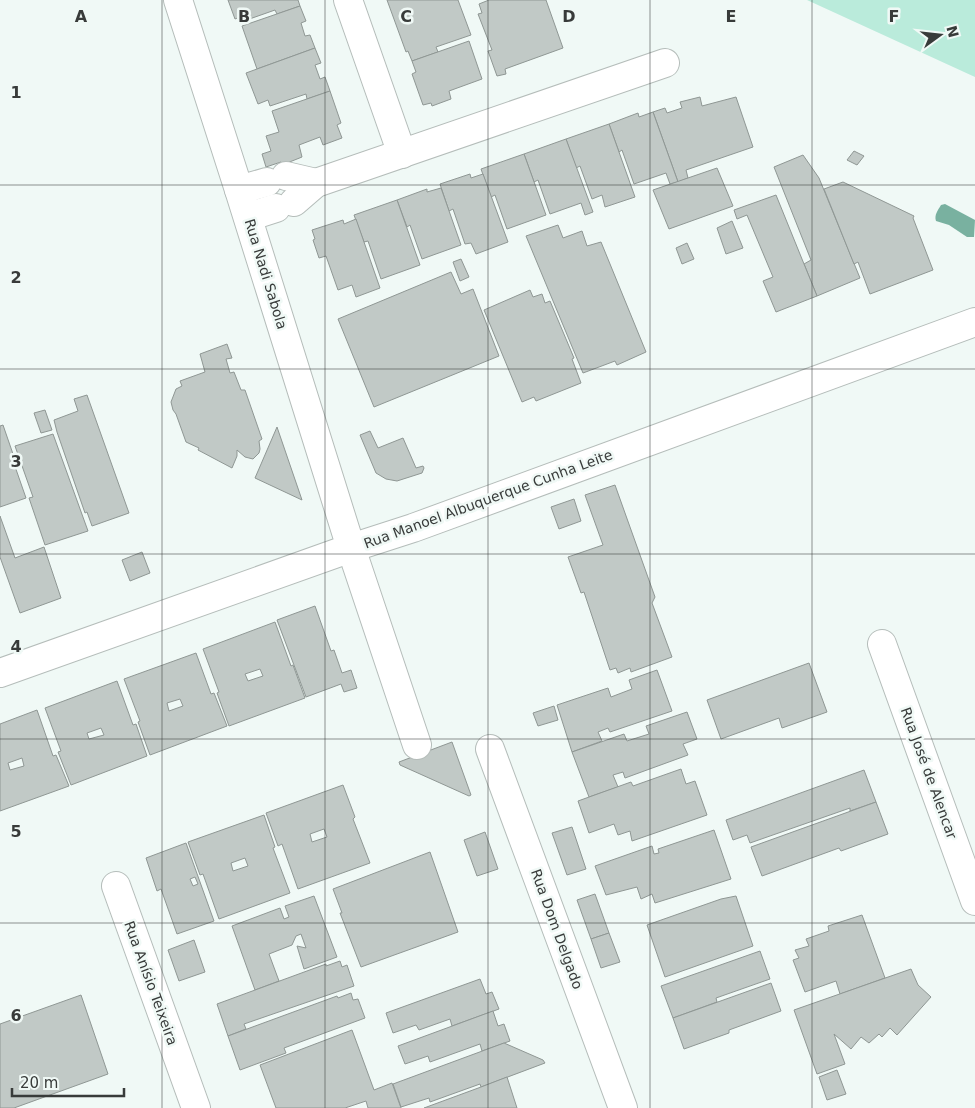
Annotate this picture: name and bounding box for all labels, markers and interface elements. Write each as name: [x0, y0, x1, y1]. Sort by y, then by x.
text: A: [75, 7, 88, 26]
text: B: [238, 7, 250, 26]
text: C: [400, 7, 412, 26]
text: D: [562, 7, 576, 26]
text: E: [726, 7, 736, 26]
text: F: [889, 7, 899, 26]
north arrow: [915, 10, 965, 60]
text: N: [943, 24, 962, 39]
text: 1: [10, 83, 22, 102]
street label: Rua Nadi Sabola: [242, 217, 290, 331]
text: 2: [10, 268, 22, 287]
street label: Rua Manoel Albuquerque Cunha Leite: [361, 446, 615, 552]
text: 3: [10, 452, 22, 471]
text: 4: [10, 637, 22, 656]
street label: Rua José de Alencar: [898, 705, 960, 841]
text: 5: [10, 822, 22, 841]
street label: Rua Dom Delgado: [528, 867, 586, 991]
street label: Rua Anísio Teixeira: [121, 919, 181, 1047]
text: 6: [10, 1006, 22, 1025]
scale bar: [12, 1066, 125, 1098]
text: 20 m: [20, 1074, 58, 1092]

